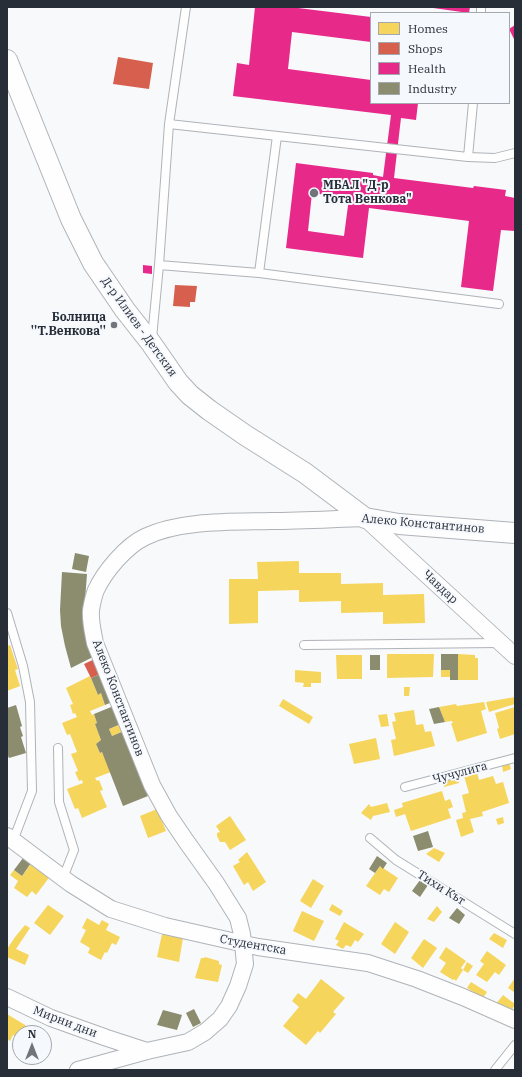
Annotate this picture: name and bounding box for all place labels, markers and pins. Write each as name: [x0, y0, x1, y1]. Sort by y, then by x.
place label: МБАЛ "Д-р Тота Венкова": [323, 179, 412, 207]
marker: МБАЛ "Д-р Тота Венкова": [308, 187, 320, 199]
place label: Болница ''Т.Венкова'': [31, 311, 106, 339]
marker: Болница ''Т.Венкова'': [109, 320, 119, 330]

